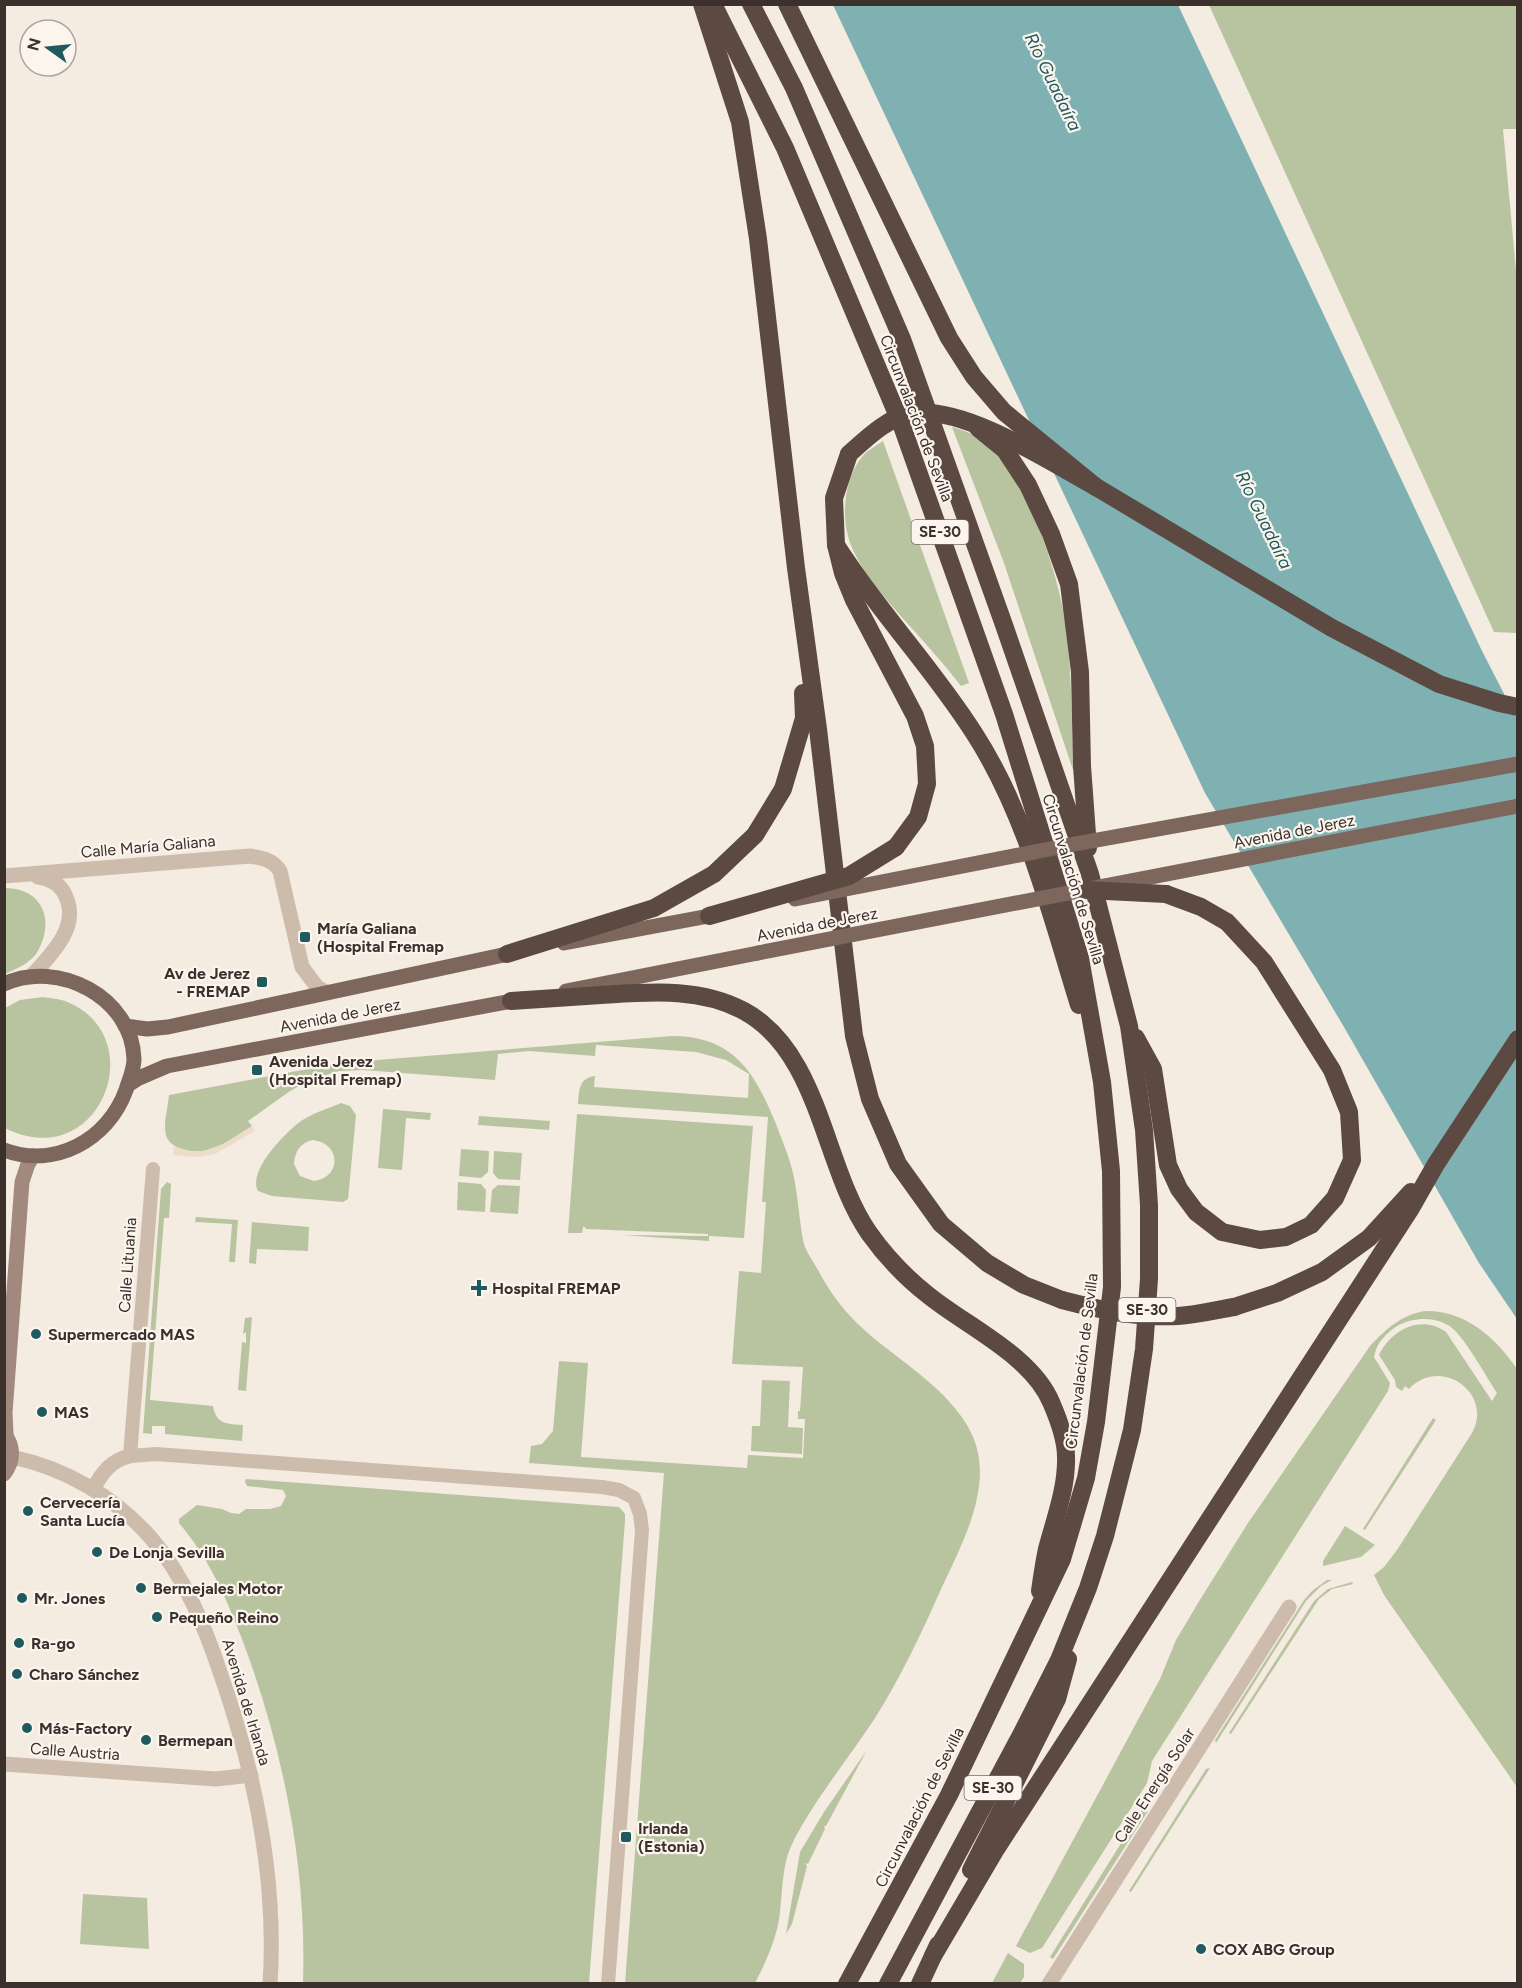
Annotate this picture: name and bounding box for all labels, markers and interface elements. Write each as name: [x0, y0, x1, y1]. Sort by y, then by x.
north arrow: [18, 18, 78, 78]
water label: Río Guadaíra: [1020, 29, 1086, 135]
text: N: [23, 36, 45, 53]
street label: Circunvalación de Sevilla: [876, 332, 957, 504]
water label: Río Guadaíra: [1231, 467, 1297, 573]
road number: SE-30: [912, 520, 968, 544]
street label: Circunvalación de Sevilla: [1039, 792, 1109, 967]
street label: Avenida de Jerez: [1232, 810, 1356, 853]
street label: Calle María Galiana: [80, 831, 216, 862]
street label: Avenida de Jerez: [755, 903, 879, 946]
place label: María Galiana (Hospital Fremap: [317, 919, 444, 956]
marker: María Galiana (Hospital Fremap: [298, 930, 312, 944]
place label: Av de Jerez - FREMAP: [164, 964, 250, 1001]
marker: Av de Jerez - FREMAP: [255, 975, 269, 989]
street label: Avenida de Jerez: [278, 994, 402, 1037]
place label: Avenida Jerez (Hospital Fremap): [269, 1052, 402, 1089]
marker: Avenida Jerez (Hospital Fremap): [250, 1063, 264, 1077]
street label: Calle Lituania: [115, 1217, 140, 1313]
street label: Circunvalación de Sevilla: [1061, 1272, 1102, 1450]
marker: Hospital FREMAP: [470, 1279, 488, 1297]
place label: Hospital FREMAP: [492, 1279, 621, 1298]
road number: SE-30: [1118, 1298, 1176, 1322]
place label: Supermercado MAS: [48, 1325, 195, 1344]
marker: Supermercado MAS: [29, 1327, 43, 1341]
place label: MAS: [54, 1403, 89, 1422]
marker: MAS: [35, 1405, 49, 1419]
place label: Cervecería Santa Lucía: [40, 1493, 125, 1530]
marker: Cervecería Santa Lucía: [21, 1504, 35, 1518]
place label: De Lonja Sevilla: [109, 1543, 225, 1562]
marker: De Lonja Sevilla: [90, 1545, 104, 1559]
place label: Bermejales Motor: [153, 1579, 282, 1598]
marker: Bermejales Motor: [134, 1581, 148, 1595]
place label: Mr. Jones: [34, 1589, 106, 1608]
marker: Mr. Jones: [15, 1591, 29, 1605]
place label: Pequeño Reino: [169, 1608, 279, 1627]
marker: Pequeño Reino: [150, 1610, 164, 1624]
place label: Ra-go: [31, 1634, 75, 1653]
marker: Ra-go: [12, 1636, 26, 1650]
street label: Avenida de Irlanda: [218, 1636, 275, 1768]
place label: Charo Sánchez: [29, 1665, 139, 1684]
marker: Charo Sánchez: [10, 1667, 24, 1681]
place label: Más-Factory: [39, 1719, 133, 1738]
marker: Más-Factory: [20, 1721, 34, 1735]
street label: Circunvalación de Sevilla: [871, 1724, 968, 1890]
street label: Calle Energía Solar: [1110, 1724, 1199, 1846]
place label: Bermepan: [158, 1731, 233, 1750]
marker: Bermepan: [139, 1733, 153, 1747]
street label: Calle Austria: [29, 1739, 121, 1764]
road number: SE-30: [964, 1776, 1022, 1800]
place label: Irlanda (Estonia): [638, 1819, 705, 1856]
marker: Irlanda (Estonia): [619, 1830, 633, 1844]
place label: COX ABG Group: [1213, 1940, 1335, 1959]
marker: COX ABG Group: [1194, 1942, 1208, 1956]

